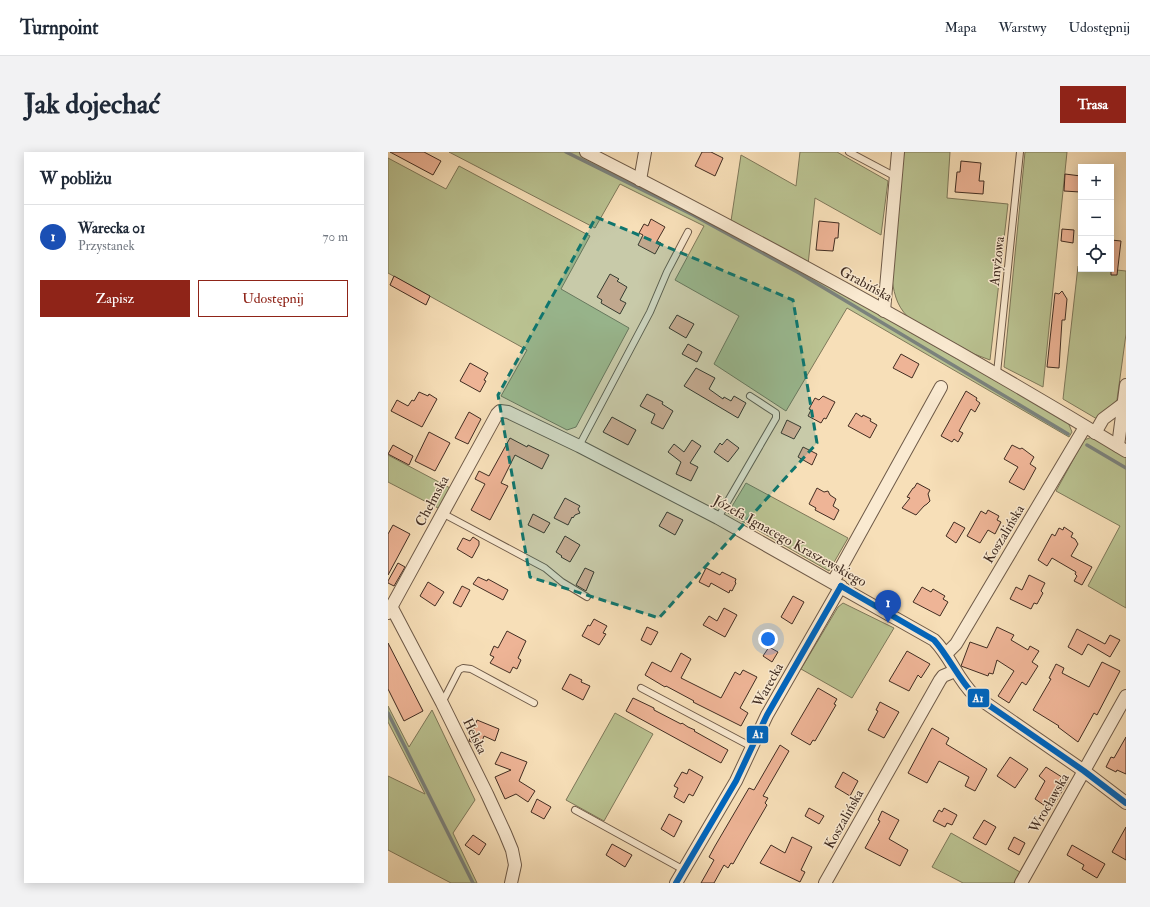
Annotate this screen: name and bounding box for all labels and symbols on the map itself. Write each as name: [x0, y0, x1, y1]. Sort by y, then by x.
street label: Anyżowa: [986, 235, 1009, 288]
street label: Grabińska: [837, 263, 896, 306]
street label: Chełmska: [412, 473, 453, 529]
street label: Józefa Ignacego Kraszewskiego: [709, 491, 870, 591]
street label: Koszalińska: [980, 501, 1028, 566]
pin: 1: [875, 590, 901, 623]
your location: [758, 629, 778, 649]
street label: Warecka: [748, 660, 787, 711]
line badge: A1: [967, 688, 990, 708]
text: A1: [972, 692, 984, 705]
street label: Helska: [459, 715, 491, 757]
line badge: A1: [746, 725, 769, 744]
text: A1: [752, 728, 764, 741]
street label: Wrocławska: [1025, 770, 1073, 837]
street label: Koszalińska: [821, 786, 867, 852]

